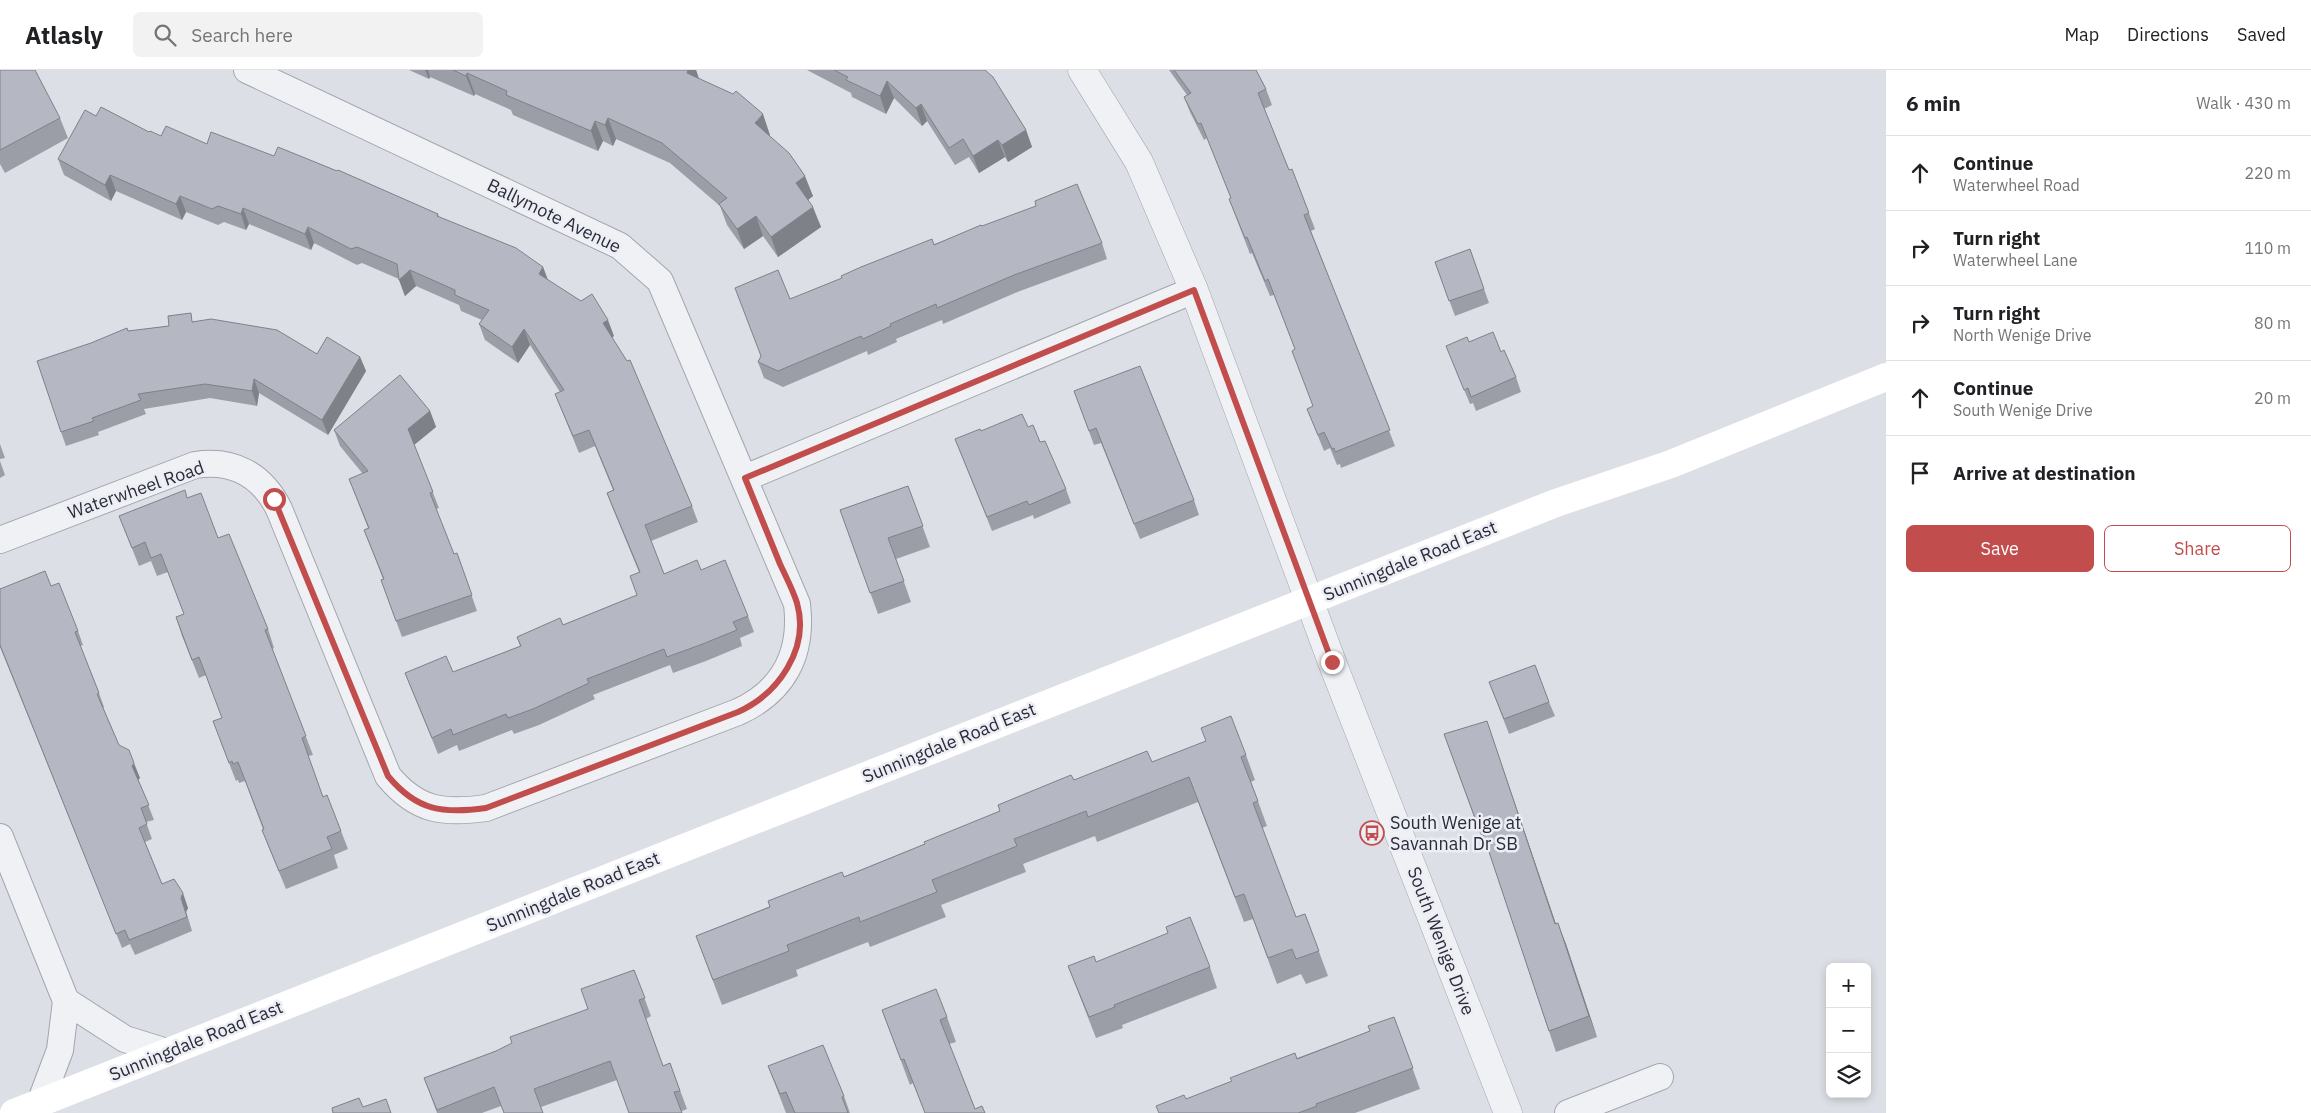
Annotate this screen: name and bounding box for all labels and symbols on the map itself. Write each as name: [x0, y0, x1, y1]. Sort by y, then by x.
street label: Ballymote Avenue: [483, 173, 625, 258]
street label: Waterwheel Road: [65, 455, 207, 524]
route start: [263, 488, 286, 511]
street label: Sunningdale Road East: [1320, 515, 1500, 606]
route end: [1321, 651, 1344, 674]
street label: Sunningdale Road East: [859, 697, 1039, 788]
place label: South Wenige at Savannah Dr SB: [1390, 811, 1521, 855]
bus stop icon: South Wenige at Savannah Dr SB: [1359, 820, 1385, 846]
street label: Sunningdale Road East: [483, 846, 663, 937]
street label: South Wenige Drive: [1403, 863, 1480, 1018]
street label: Sunningdale Road East: [106, 995, 286, 1086]

